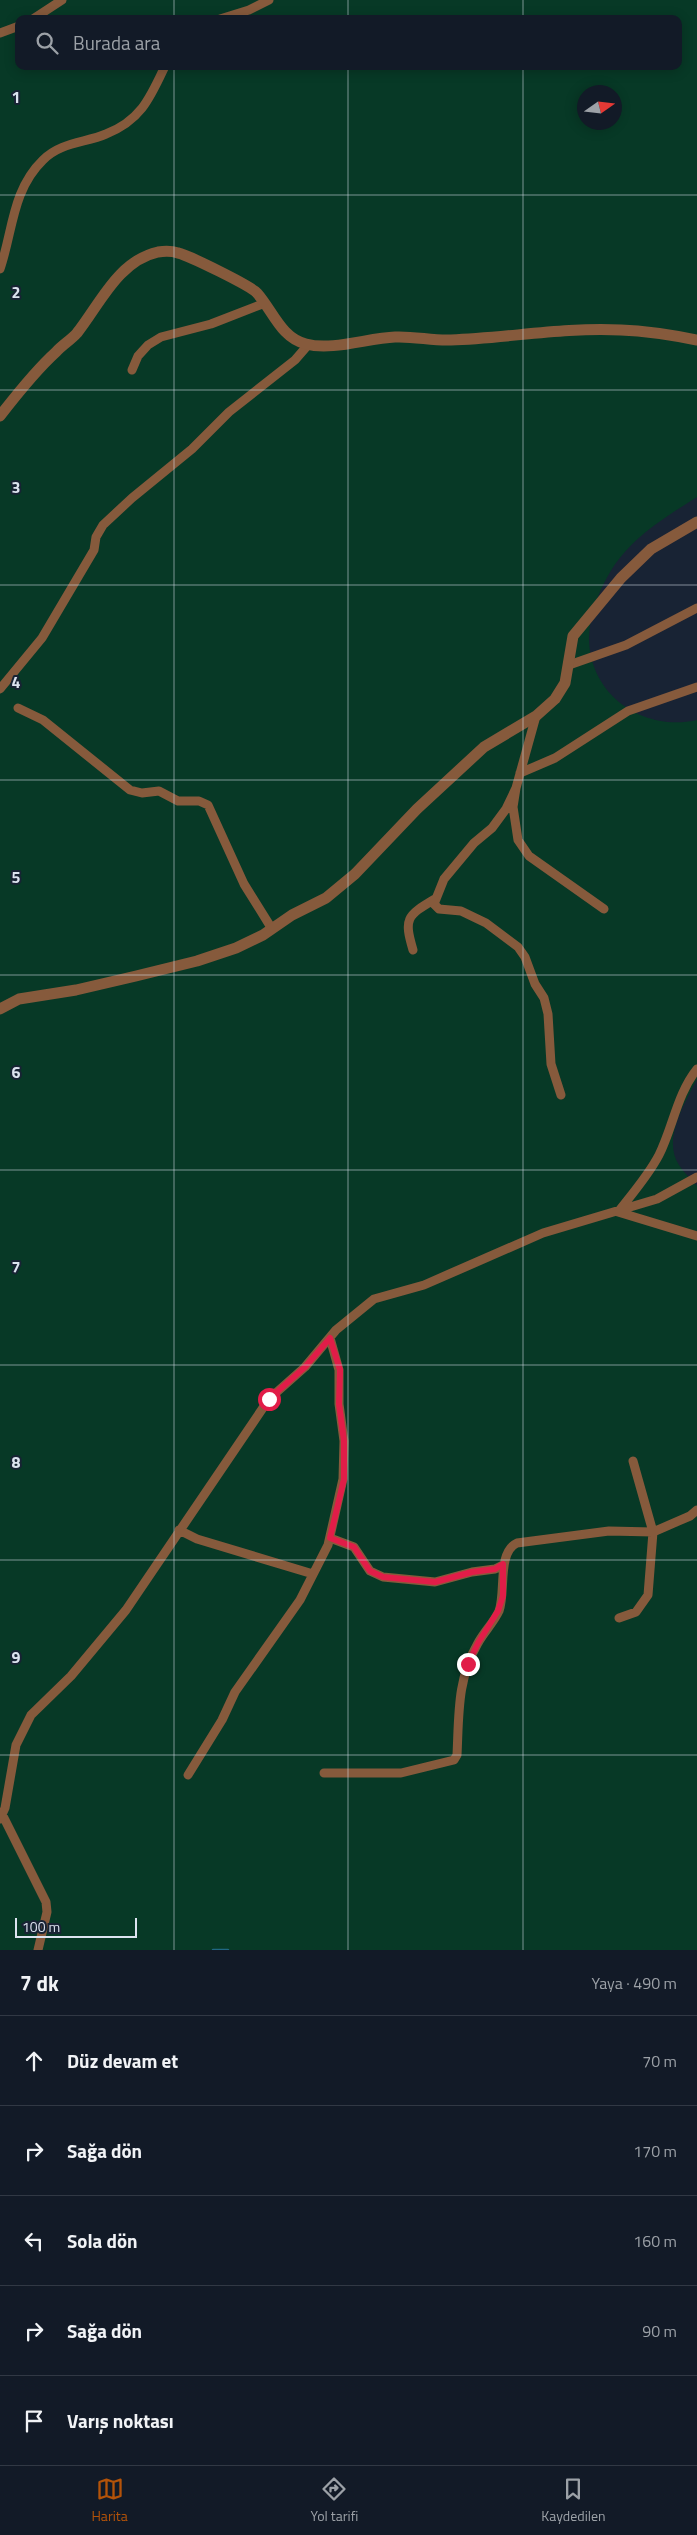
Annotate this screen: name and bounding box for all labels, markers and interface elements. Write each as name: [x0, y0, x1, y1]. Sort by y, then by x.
search box: [15, 15, 682, 70]
text: Burada ara: [73, 28, 160, 57]
icon: search: [33, 29, 61, 57]
text: 1: [12, 85, 20, 109]
north arrow: [577, 85, 622, 130]
text: 2: [12, 280, 20, 304]
text: 3: [12, 475, 20, 499]
text: 4: [12, 670, 21, 694]
text: 5: [12, 865, 21, 889]
text: 6: [12, 1060, 21, 1084]
text: 7: [12, 1255, 20, 1279]
route start: [258, 1388, 281, 1411]
text: 8: [12, 1450, 21, 1474]
text: 9: [12, 1645, 21, 1669]
route end: [457, 1653, 480, 1676]
scale bar: [15, 1915, 138, 1938]
text: 100 m: [22, 1916, 60, 1937]
text: 7 dk: [20, 1967, 59, 1999]
text: Yaya · 490 m: [592, 1971, 677, 1995]
text: Düz devam et: [67, 2046, 178, 2075]
icon: ahead: [20, 2047, 48, 2075]
text: 70 m: [642, 2049, 677, 2073]
text: Sağa dön: [67, 2136, 142, 2165]
icon: right: [20, 2137, 48, 2165]
text: 170 m: [633, 2139, 677, 2163]
text: Sola dön: [67, 2226, 138, 2255]
icon: left: [20, 2227, 48, 2255]
text: 160 m: [633, 2229, 677, 2253]
text: Sağa dön: [67, 2316, 142, 2345]
icon: right: [20, 2317, 48, 2345]
text: 90 m: [642, 2319, 677, 2343]
text: Varış noktası: [67, 2406, 174, 2435]
icon: arrive: [20, 2407, 48, 2435]
tab: Harita: [91, 2475, 128, 2526]
tab: Yol tarifi: [311, 2475, 358, 2526]
tab: Kaydedilen: [541, 2475, 606, 2526]

